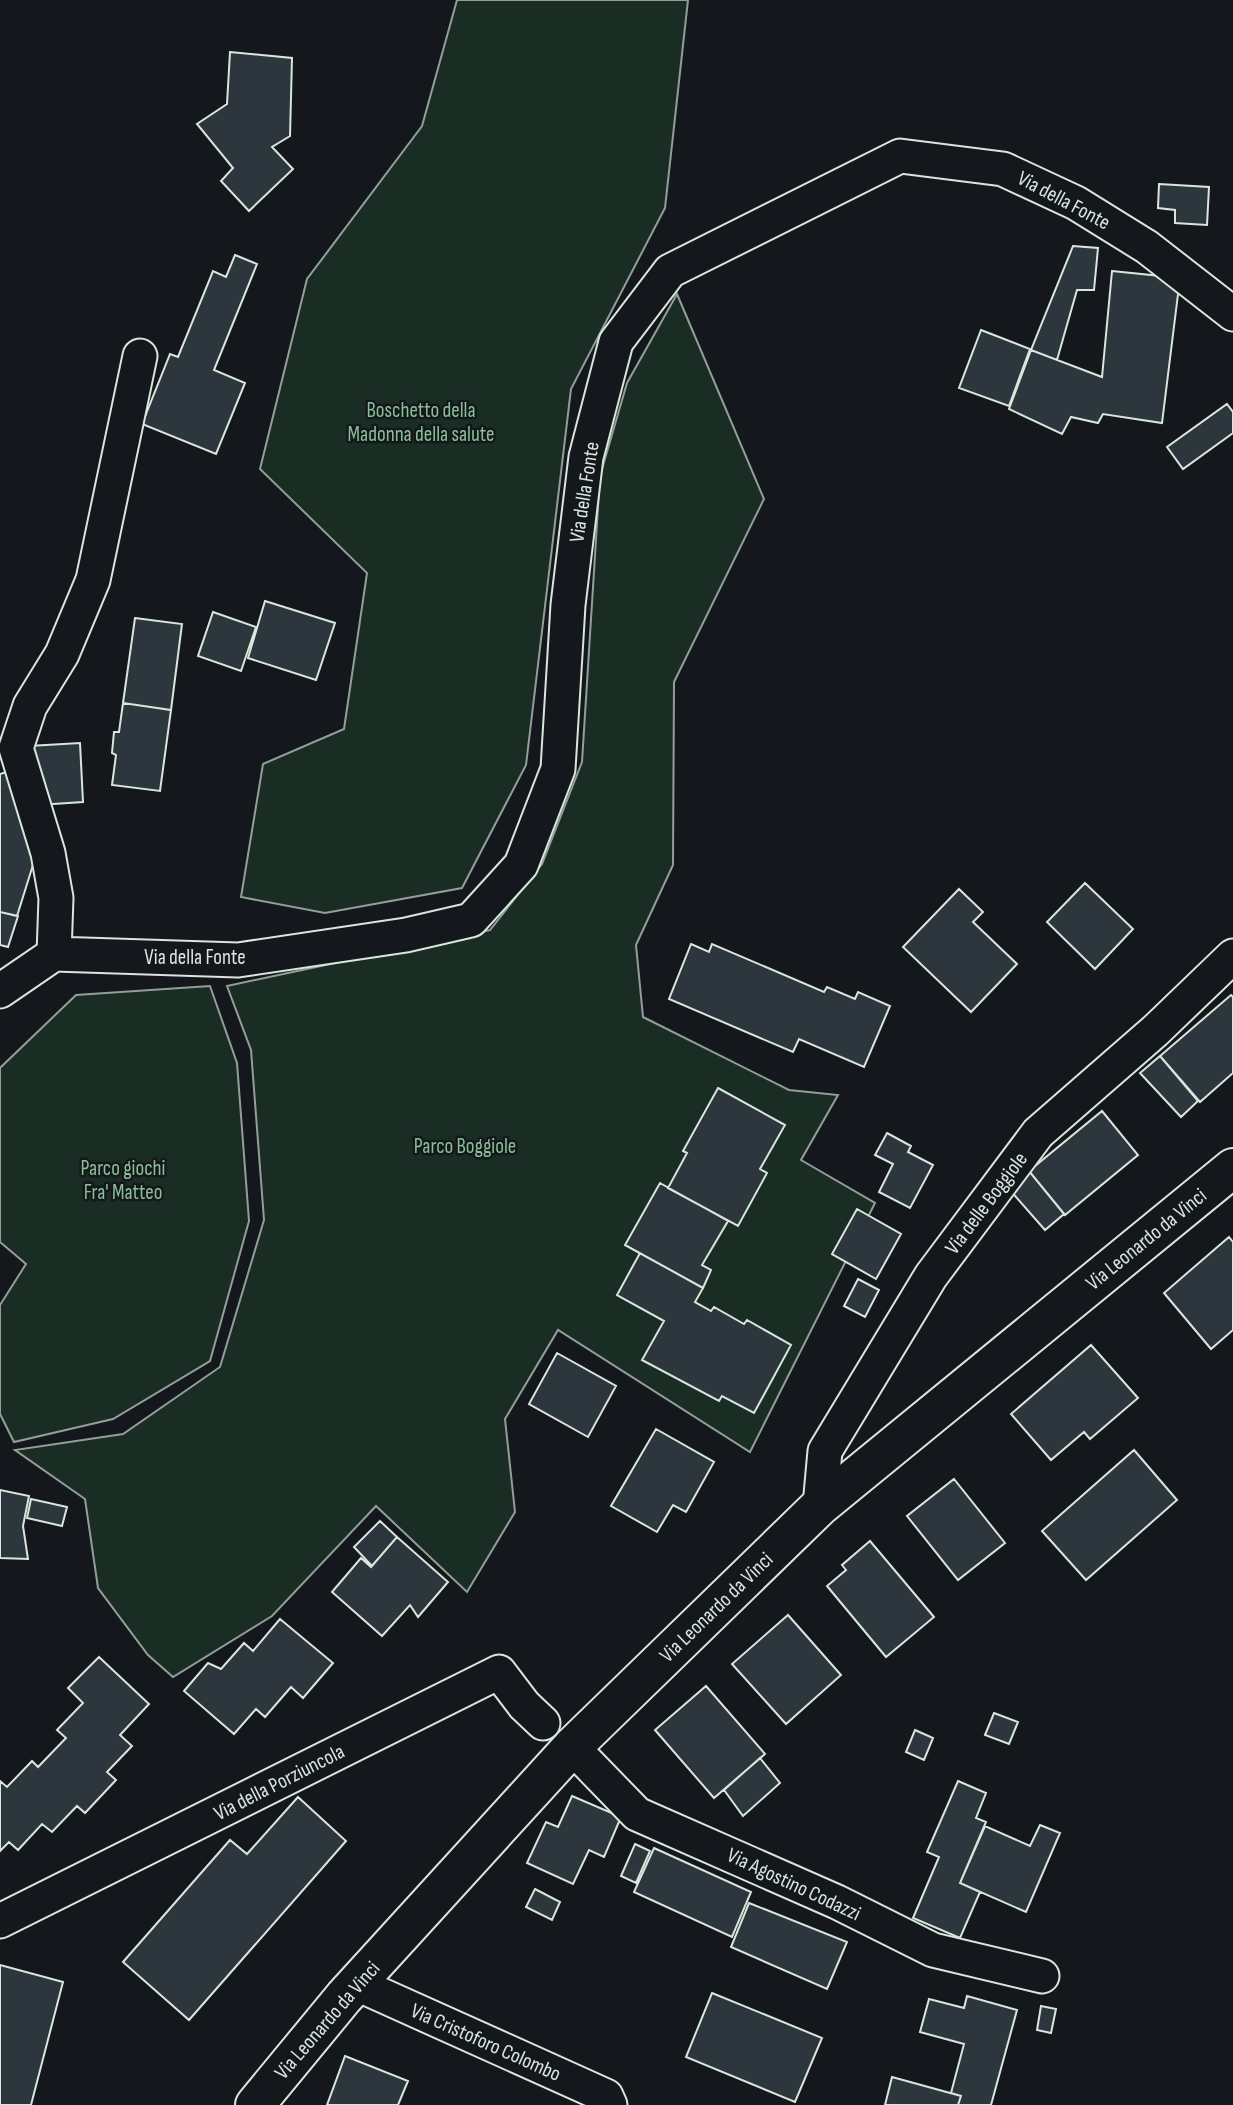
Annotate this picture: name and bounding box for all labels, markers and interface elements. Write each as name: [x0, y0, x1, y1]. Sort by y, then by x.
street label: Via della Fonte: [1013, 166, 1114, 235]
park label: Boschetto della Madonna della salute: [348, 398, 494, 447]
street label: Via della Fonte: [564, 440, 605, 544]
street label: Via della Fonte: [144, 945, 246, 970]
park label: Parco Boggiole: [414, 1134, 516, 1159]
street label: Via delle Boggiole: [940, 1147, 1033, 1259]
park label: Parco giochi Fra' Matteo: [80, 1156, 166, 1205]
street label: Via Leonardo da Vinci: [1081, 1183, 1212, 1296]
street label: Via Leonardo da Vinci: [654, 1547, 778, 1668]
street label: Via della Porziuncola: [210, 1739, 349, 1826]
street label: Via Agostino Codazzi: [723, 1843, 865, 1926]
street label: Via Leonardo da Vinci: [269, 1956, 385, 2084]
street label: Via Cristoforo Colombo: [407, 1998, 565, 2087]

